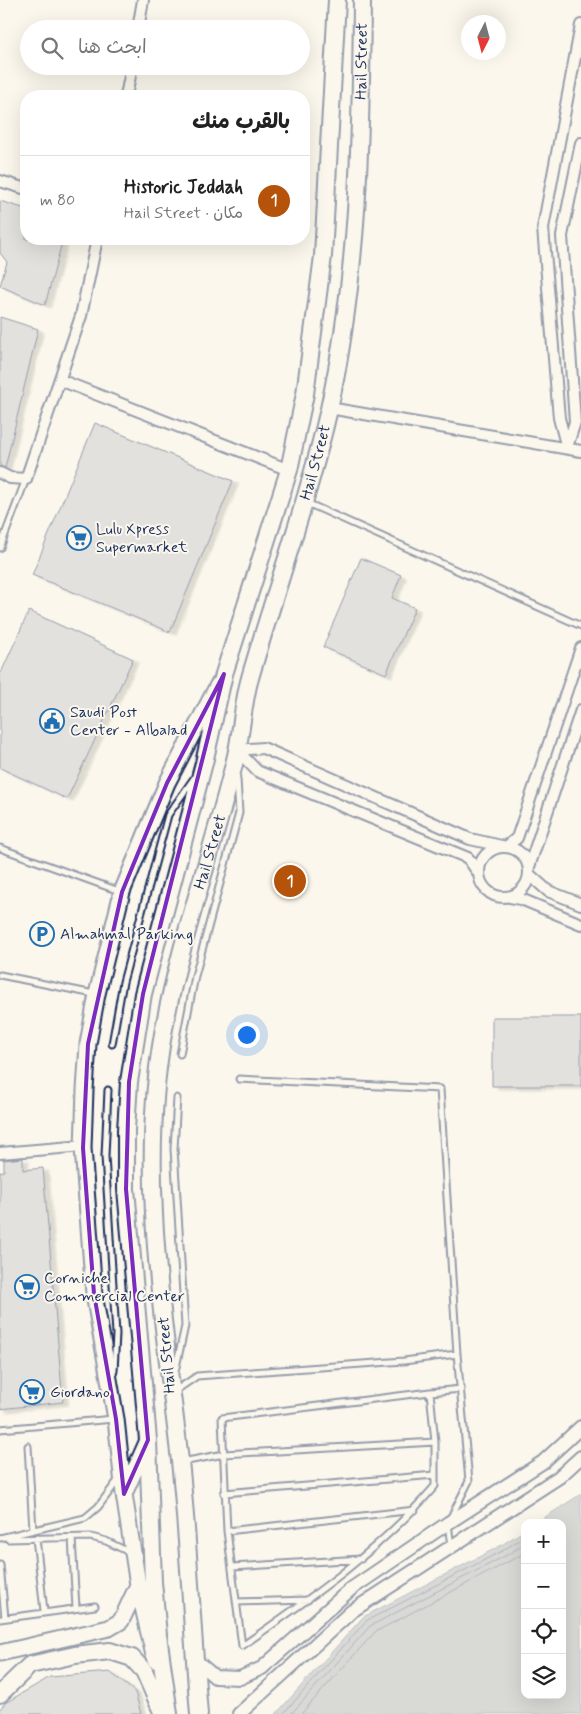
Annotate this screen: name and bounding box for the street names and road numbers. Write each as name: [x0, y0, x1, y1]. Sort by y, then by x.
street label: Hail Street: [350, 22, 372, 100]
street label: Hail Street: [295, 422, 336, 502]
street label: Hail Street: [189, 811, 231, 892]
street label: Hail Street: [153, 1315, 181, 1394]

